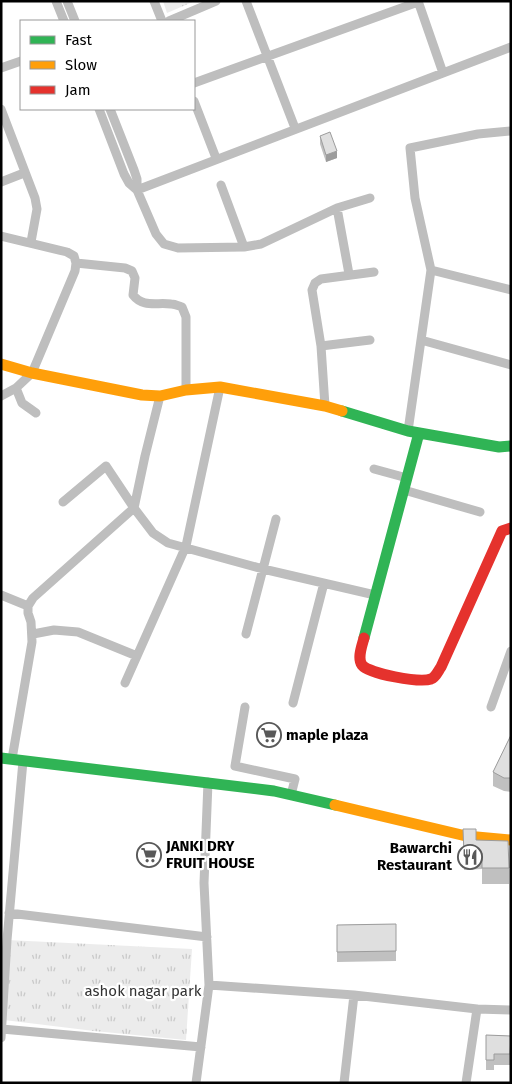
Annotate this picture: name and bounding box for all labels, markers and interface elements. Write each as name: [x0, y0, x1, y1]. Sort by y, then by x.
legend: [20, 20, 195, 110]
text: Fast: [65, 31, 92, 49]
text: Slow: [65, 56, 97, 74]
text: Jam: [65, 81, 91, 99]
supermarket icon: maple plaza: [256, 722, 282, 748]
place label: maple plaza: [286, 726, 369, 744]
place label: JANKI DRY FRUIT HOUSE: [165, 837, 255, 872]
place label: Bawarchi Restaurant: [377, 839, 452, 874]
supermarket icon: JANKI DRY FRUIT HOUSE: [136, 842, 162, 868]
restaurant icon: Bawarchi Restaurant: [457, 844, 483, 870]
park label: ashok nagar park: [85, 982, 202, 1000]

